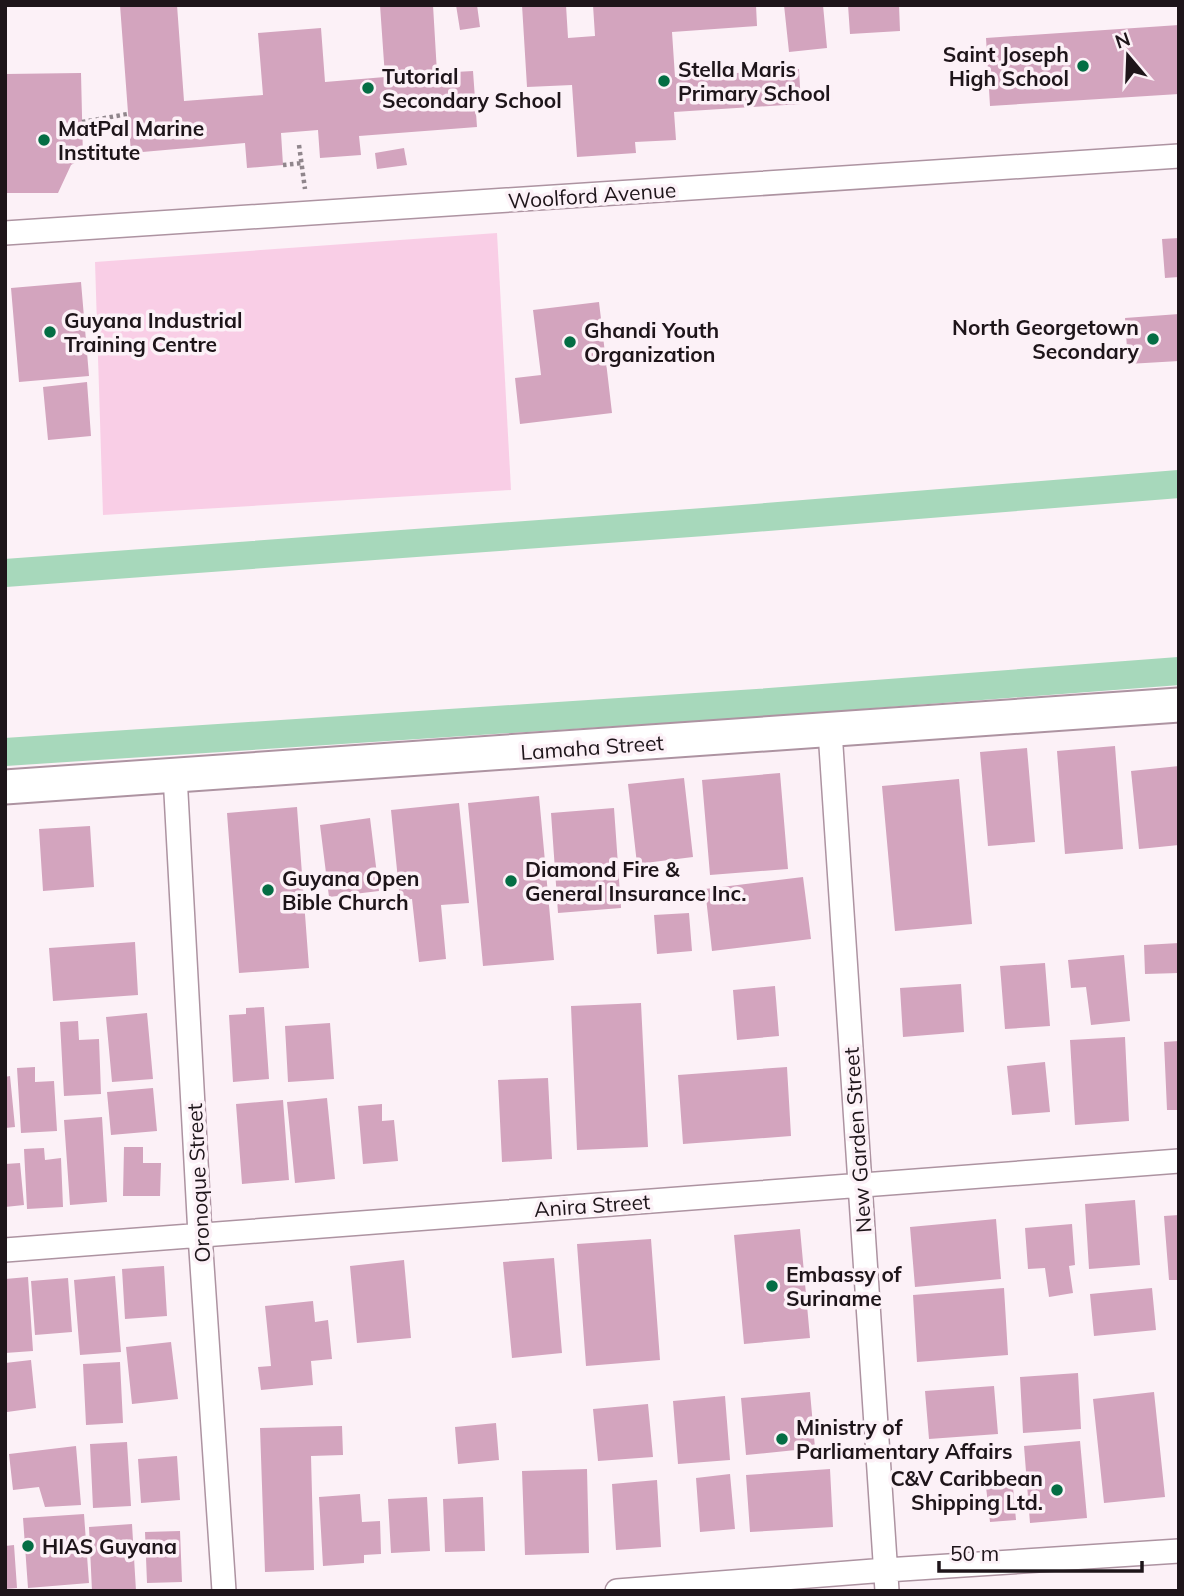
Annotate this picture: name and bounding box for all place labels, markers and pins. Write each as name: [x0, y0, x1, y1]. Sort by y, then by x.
place label: Saint Joseph High School: [943, 41, 1069, 91]
place label: Stella Maris Primary School: [678, 56, 831, 106]
marker: Saint Joseph High School: [1075, 58, 1091, 74]
place label: Tutorial Secondary School: [382, 63, 562, 113]
marker: Stella Maris Primary School: [656, 73, 672, 89]
marker: Tutorial Secondary School: [360, 80, 376, 96]
place label: MatPal Marine Institute: [58, 115, 204, 165]
marker: MatPal Marine Institute: [36, 132, 52, 148]
place label: Guyana Industrial Training Centre: [64, 307, 242, 357]
place label: North Georgetown Secondary: [952, 314, 1140, 364]
place label: Ghandi Youth Organization: [584, 317, 719, 367]
marker: Guyana Industrial Training Centre: [42, 324, 58, 340]
marker: North Georgetown Secondary: [1145, 331, 1161, 347]
marker: Ghandi Youth Organization: [562, 334, 578, 350]
place label: Diamond Fire & General Insurance Inc.: [525, 856, 746, 906]
place label: Guyana Open Bible Church: [282, 865, 419, 915]
marker: Diamond Fire & General Insurance Inc.: [503, 873, 519, 889]
marker: Guyana Open Bible Church: [260, 882, 276, 898]
place label: Embassy of Suriname: [786, 1261, 903, 1311]
marker: Embassy of Suriname: [764, 1278, 780, 1294]
place label: Ministry of Parliamentary Affairs: [796, 1414, 1012, 1464]
marker: Ministry of Parliamentary Affairs: [774, 1431, 790, 1447]
place label: C&V Caribbean Shipping Ltd.: [890, 1465, 1043, 1515]
marker: C&V Caribbean Shipping Ltd.: [1049, 1482, 1065, 1498]
place label: HIAS Guyana: [42, 1533, 177, 1559]
marker: HIAS Guyana: [20, 1538, 36, 1554]

